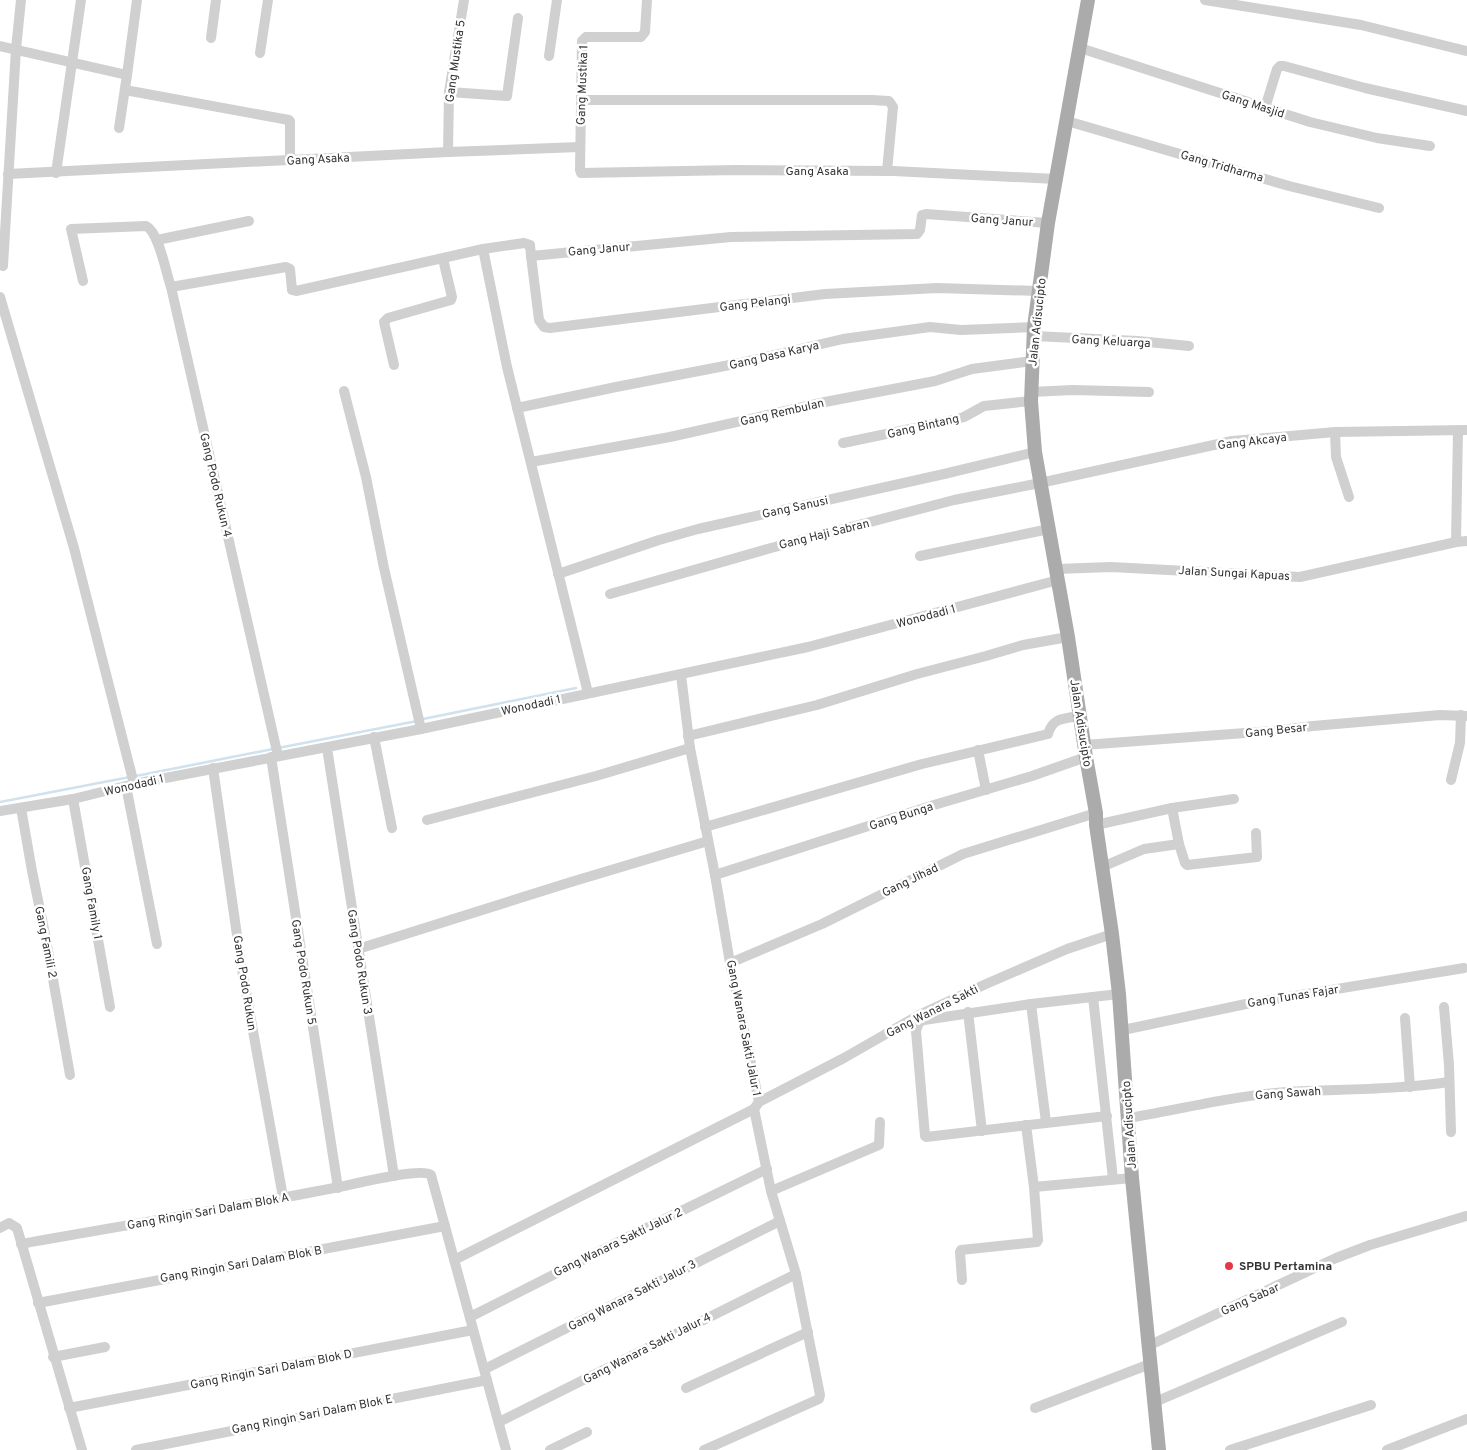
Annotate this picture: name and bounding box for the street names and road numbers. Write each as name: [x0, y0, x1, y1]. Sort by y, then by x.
street label: Gang Mustika 5: [442, 19, 470, 103]
street label: Gang Mustika 1: [574, 45, 592, 125]
street label: Gang Masjid: [1219, 87, 1286, 123]
street label: Gang Tridharma: [1178, 147, 1265, 186]
street label: Gang Asaka: [286, 150, 350, 170]
street label: Gang Asaka: [785, 164, 849, 180]
street label: Gang Janur: [970, 211, 1034, 231]
street label: Gang Janur: [567, 239, 631, 261]
street label: Jalan Adisucipto: [1025, 277, 1051, 367]
street label: Gang Pelangi: [719, 292, 792, 316]
street label: Gang Keluarga: [1071, 332, 1151, 352]
street label: Gang Dasa Karya: [728, 338, 821, 374]
street label: Gang Rembulan: [739, 396, 826, 430]
street label: Gang Bintang: [886, 411, 961, 443]
street label: Gang Akcaya: [1217, 430, 1288, 454]
street label: Gang Podo Rukun 4: [195, 431, 235, 539]
street label: Gang Sanusi: [761, 493, 830, 523]
street label: Gang Haji Sabran: [777, 516, 871, 554]
street label: Jalan Sungai Kapuas: [1178, 563, 1290, 585]
street label: Wonodadi 1: [895, 601, 958, 633]
street label: Jalan Adisucipto: [1065, 678, 1095, 768]
street label: Wonodadi 1: [500, 692, 563, 720]
street label: Gang Besar: [1244, 720, 1308, 742]
street label: Wonodadi 1: [103, 771, 166, 801]
street label: Gang Bunga: [867, 799, 935, 835]
street label: Gang Jihad: [880, 860, 941, 901]
street label: Gang Family 1: [77, 866, 105, 941]
street label: Gang Famili 2: [30, 905, 60, 980]
street label: Gang Podo Rukun 3: [343, 908, 375, 1016]
street label: Gang Podo Rukun 5: [287, 918, 319, 1026]
street label: Gang Podo Rukun: [229, 934, 259, 1032]
street label: Gang Wanara Sakti Jalur 1: [722, 959, 764, 1098]
street label: Gang Wanara Sakti: [884, 982, 981, 1042]
street label: Gang Tunas Fajar: [1246, 982, 1340, 1012]
street label: Jalan Adisucipto: [1119, 1080, 1141, 1170]
street label: Gang Sawah: [1255, 1084, 1322, 1104]
street label: Gang Ringin Sari Dalam Blok A: [126, 1190, 290, 1234]
street label: Gang Wanara Sakti Jalur 2: [551, 1205, 686, 1281]
street label: Gang Ringin Sari Dalam Blok B: [159, 1243, 324, 1287]
street label: Gang Wanara Sakti Jalur 3: [566, 1257, 699, 1335]
street label: Gang Sabar: [1218, 1280, 1283, 1320]
street label: Gang Wanara Sakti Jalur 4: [581, 1310, 714, 1388]
street label: Gang Ringin Sari Dalam Blok D: [189, 1346, 354, 1394]
street label: Gang Ringin Sari Dalam Blok E: [230, 1392, 394, 1438]

